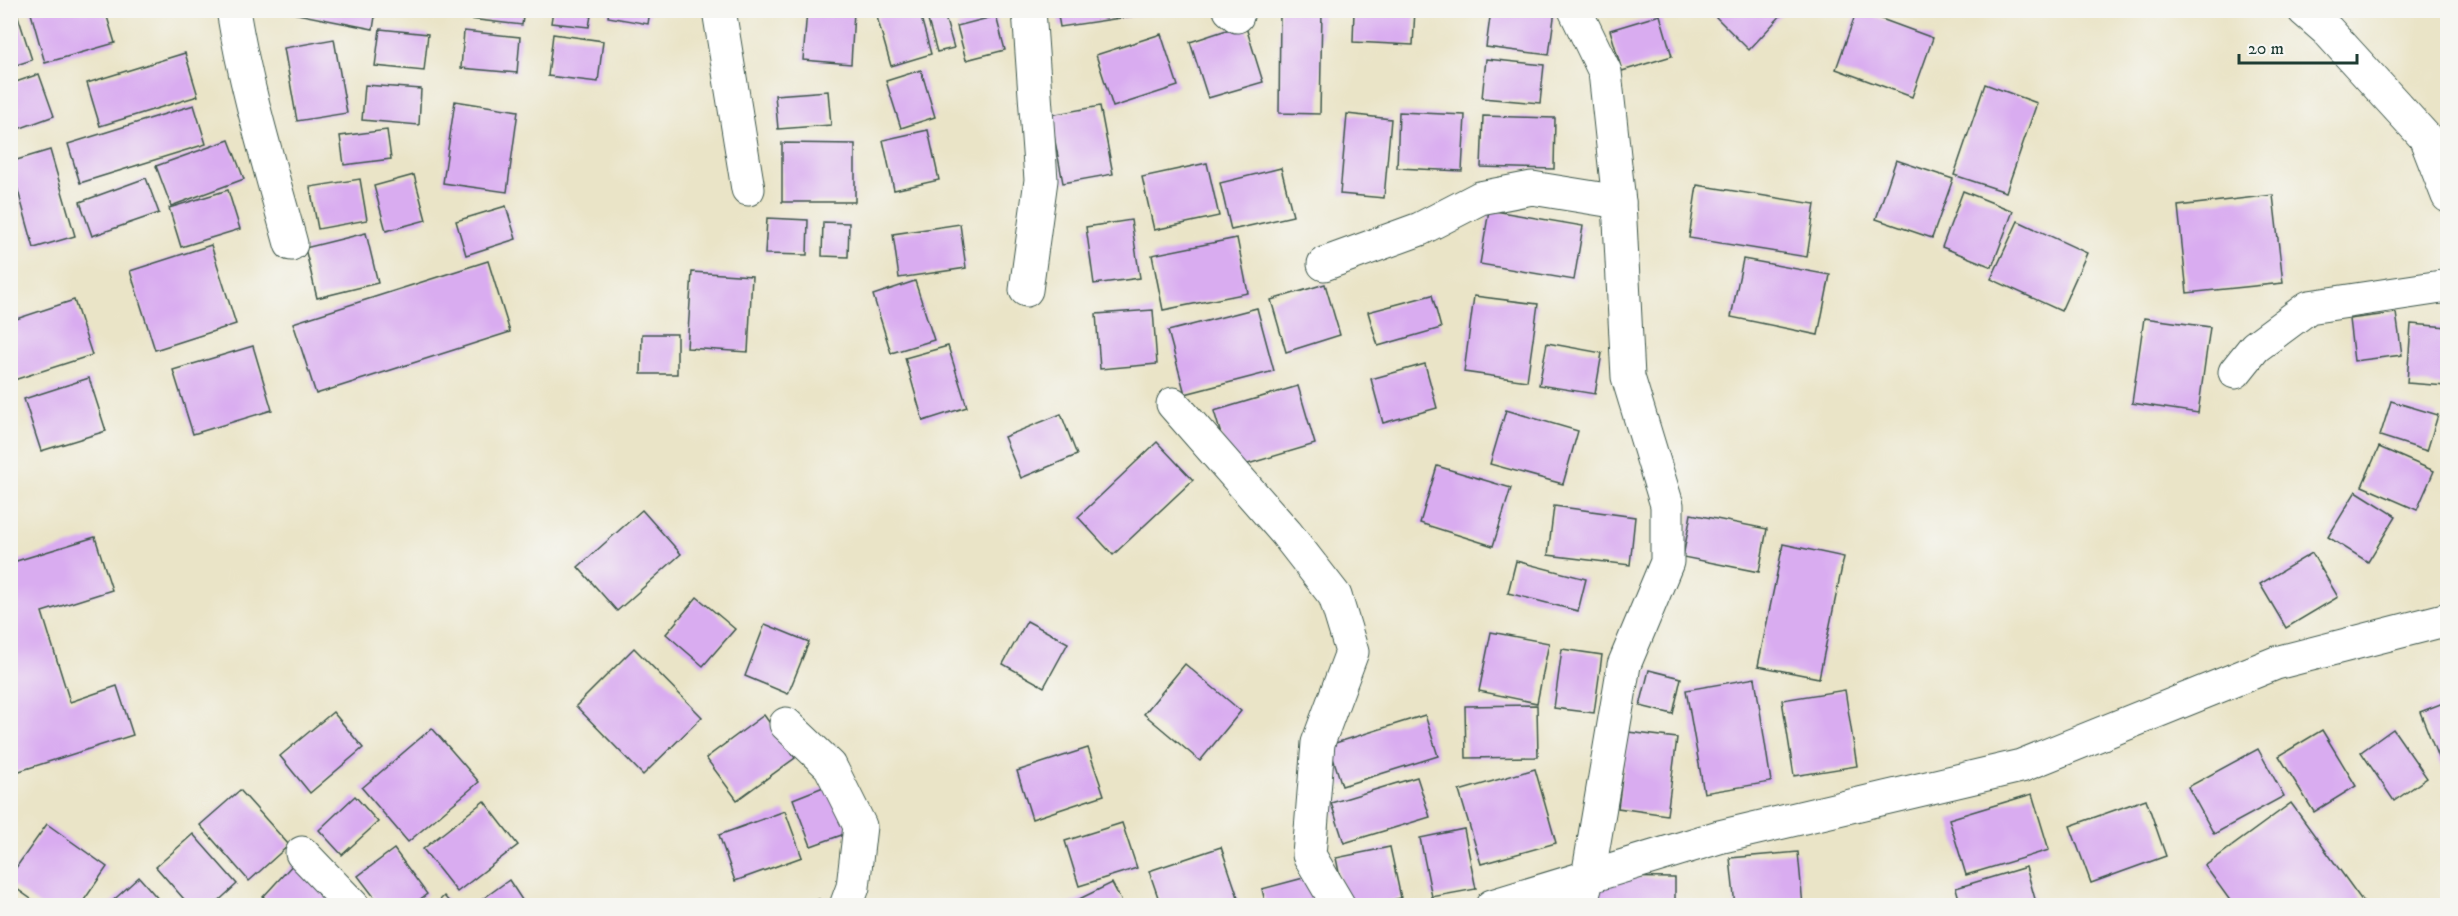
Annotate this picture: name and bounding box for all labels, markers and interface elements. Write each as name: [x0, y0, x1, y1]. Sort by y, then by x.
scale bar: [2239, 27, 2358, 65]
text: 20 m: [2248, 38, 2284, 60]

